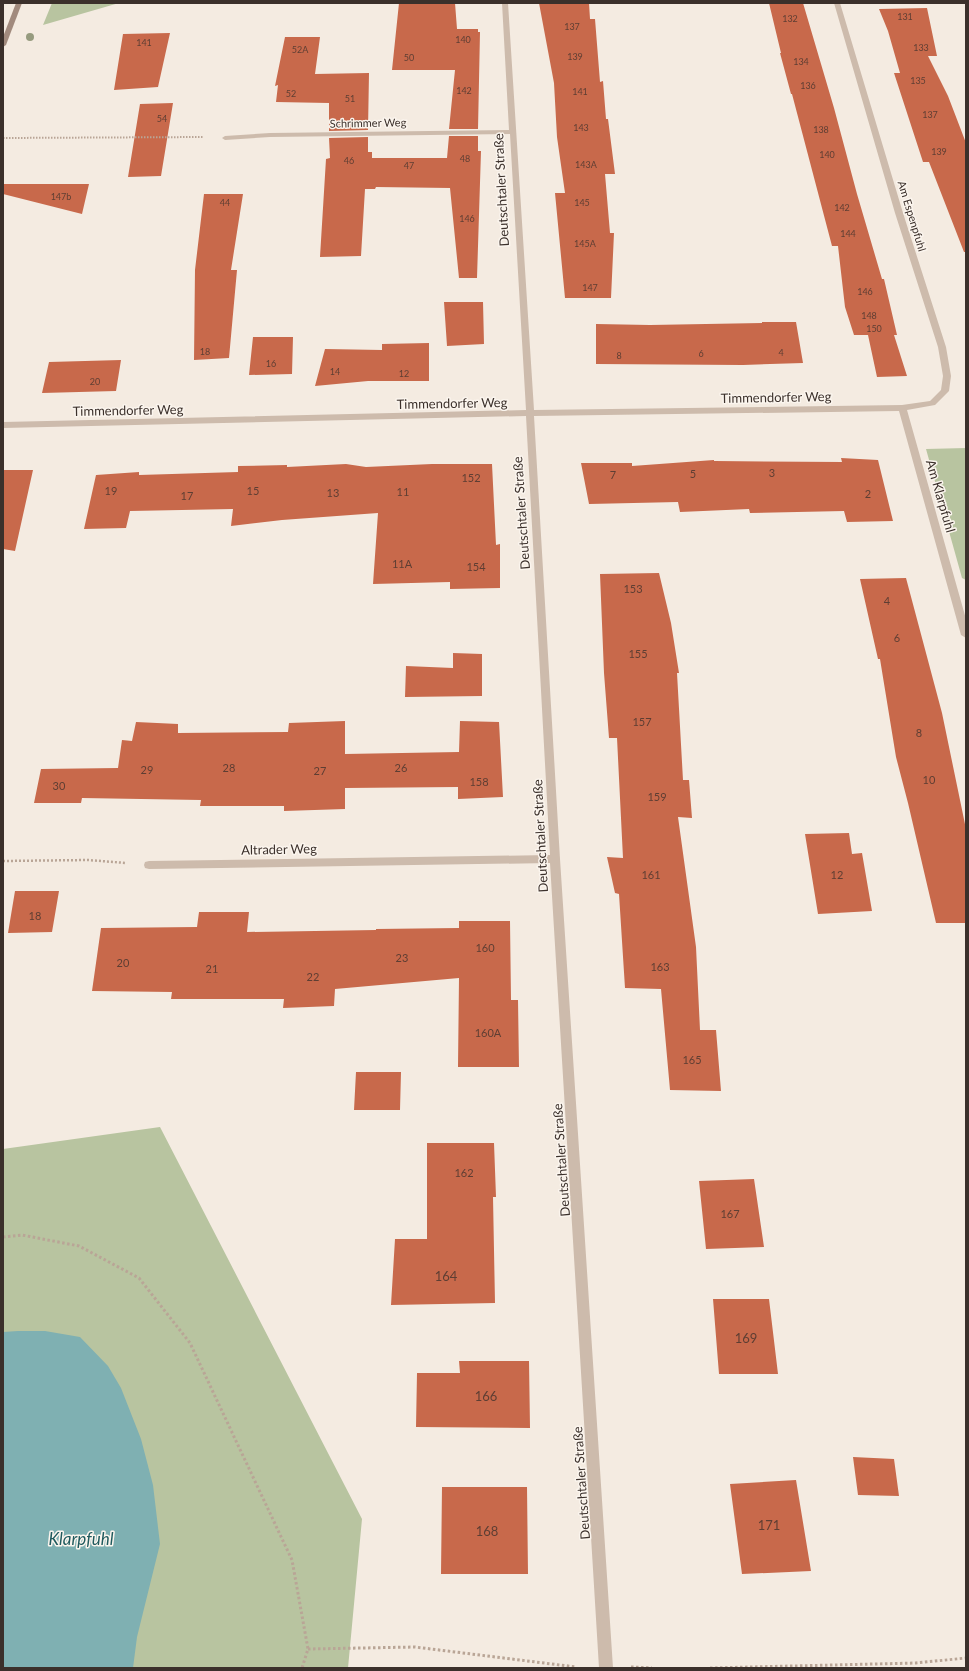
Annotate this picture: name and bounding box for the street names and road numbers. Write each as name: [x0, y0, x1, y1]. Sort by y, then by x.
street label: Schrimmer Weg: [330, 115, 407, 130]
street label: Deutschtaler Straße: [490, 133, 512, 247]
street label: Am Espenpfuhl: [896, 179, 929, 253]
street label: Timmendorfer Weg: [720, 388, 832, 406]
street label: Timmendorfer Weg: [396, 394, 508, 412]
street label: Timmendorfer Weg: [72, 401, 184, 419]
street label: Deutschtaler Straße: [509, 456, 533, 570]
street label: Am Klarpfuhl: [923, 458, 959, 534]
street label: Deutschtaler Straße: [529, 779, 551, 893]
street label: Altrader Weg: [241, 840, 317, 858]
street label: Deutschtaler Straße: [549, 1103, 573, 1217]
street label: Deutschtaler Straße: [569, 1426, 593, 1540]

